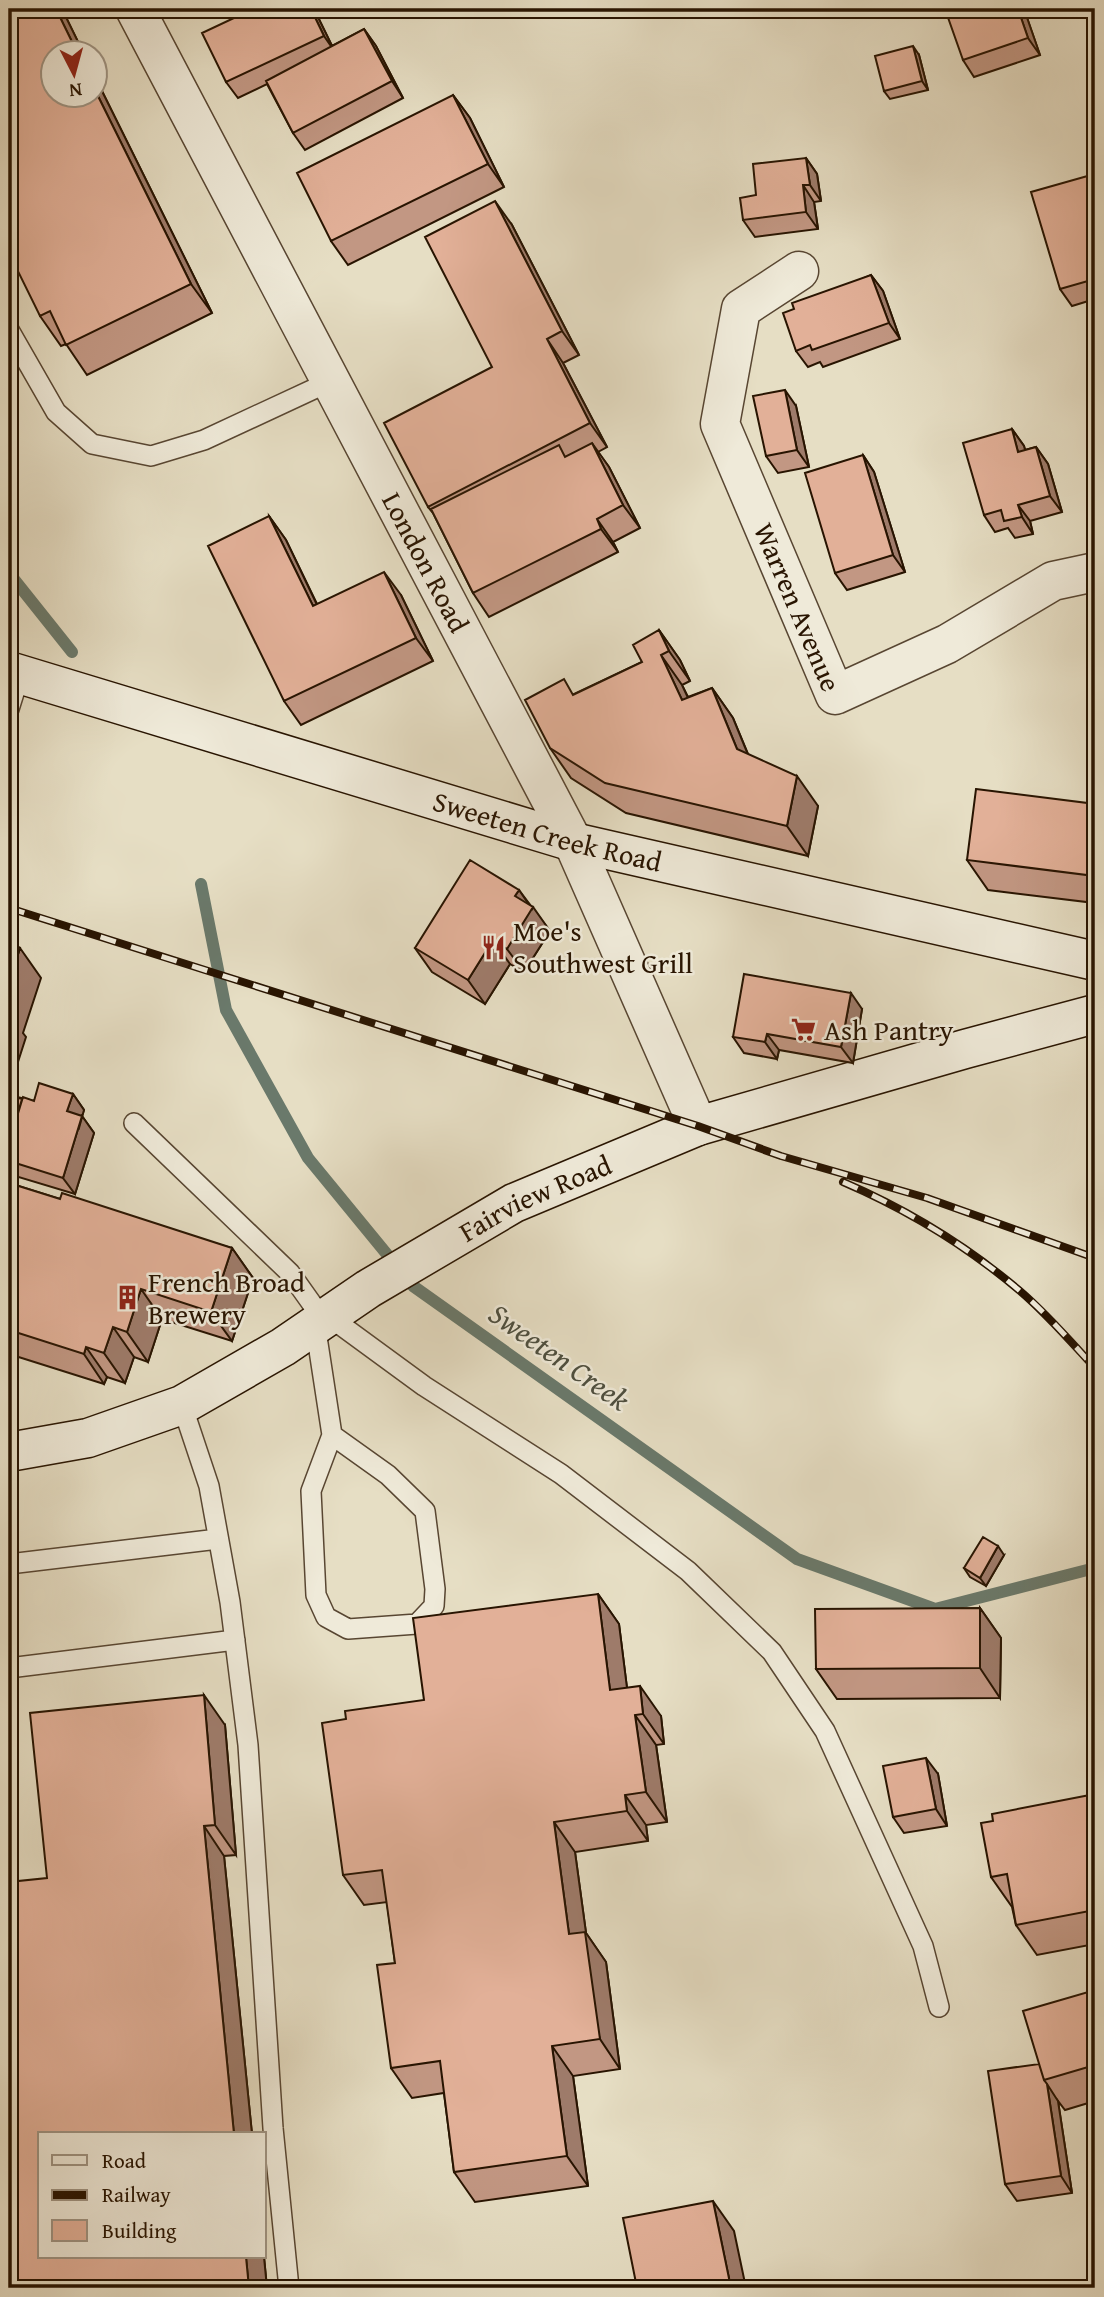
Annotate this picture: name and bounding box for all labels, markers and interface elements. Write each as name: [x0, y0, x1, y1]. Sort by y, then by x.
north arrow: [38, 38, 108, 108]
text: N: [68, 76, 84, 106]
street label: London Road: [372, 485, 480, 639]
street label: Warren Avenue: [744, 516, 852, 698]
street label: Sweeten Creek Road: [428, 780, 666, 882]
place label: Moe's Southwest Grill: [513, 910, 693, 983]
restaurant icon: Moe's Southwest Grill: [479, 933, 507, 961]
place label: Ash Pantry: [824, 1009, 953, 1050]
supermarket icon: Ash Pantry: [790, 1016, 818, 1044]
street label: Fairview Road: [451, 1144, 617, 1251]
place label: French Broad Brewery: [148, 1261, 305, 1334]
building icon: French Broad Brewery: [114, 1284, 142, 1312]
water label: Sweeten Creek: [480, 1291, 639, 1421]
legend: [38, 2132, 266, 2258]
text: Road: [102, 2145, 147, 2176]
text: Railway: [102, 2179, 171, 2210]
text: Building: [102, 2215, 177, 2246]

